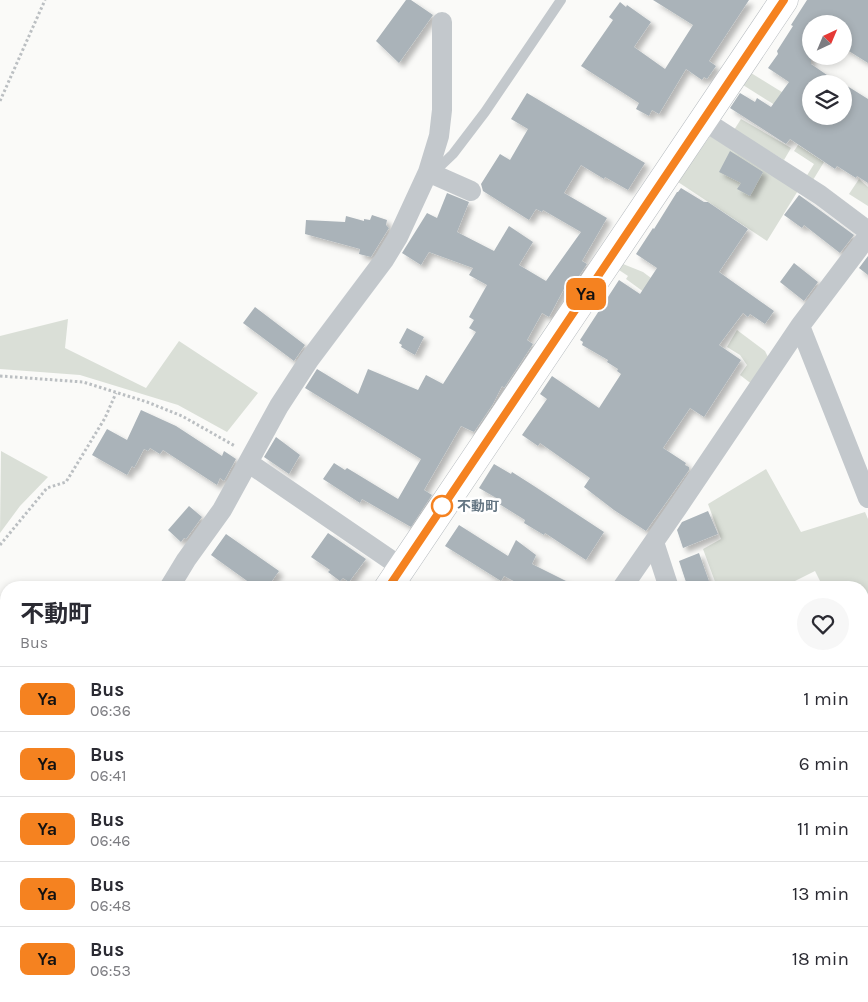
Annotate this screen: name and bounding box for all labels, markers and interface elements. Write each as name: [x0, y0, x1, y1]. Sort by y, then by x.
north arrow: [802, 15, 852, 65]
map controls: [802, 15, 852, 125]
button: layers: [802, 75, 852, 125]
line badge: Ya: [564, 278, 608, 310]
text: Ya: [576, 283, 596, 305]
marker: 不動町: [431, 495, 453, 517]
place label: 不動町: [457, 498, 499, 515]
button: heart: [797, 598, 849, 650]
text: 不動町: [20, 600, 92, 628]
text: Bus: [20, 633, 48, 652]
text: Bus: [90, 679, 124, 701]
text: Ya: [38, 688, 57, 710]
text: 1 min: [803, 688, 849, 710]
text: 06:36: [90, 701, 131, 720]
text: Bus: [90, 744, 124, 766]
text: Ya: [38, 753, 57, 775]
text: 6 min: [799, 753, 849, 775]
text: 06:41: [90, 766, 127, 785]
text: Bus: [90, 809, 124, 831]
text: Ya: [38, 818, 57, 840]
text: 11 min: [797, 818, 849, 840]
text: 06:46: [90, 831, 130, 850]
text: Bus: [90, 874, 124, 896]
text: Ya: [38, 883, 57, 905]
text: 13 min: [792, 883, 849, 905]
text: 06:48: [90, 896, 131, 915]
text: Bus: [90, 939, 124, 961]
text: Ya: [38, 948, 57, 970]
text: 18 min: [792, 948, 849, 970]
text: 06:53: [90, 961, 131, 980]

